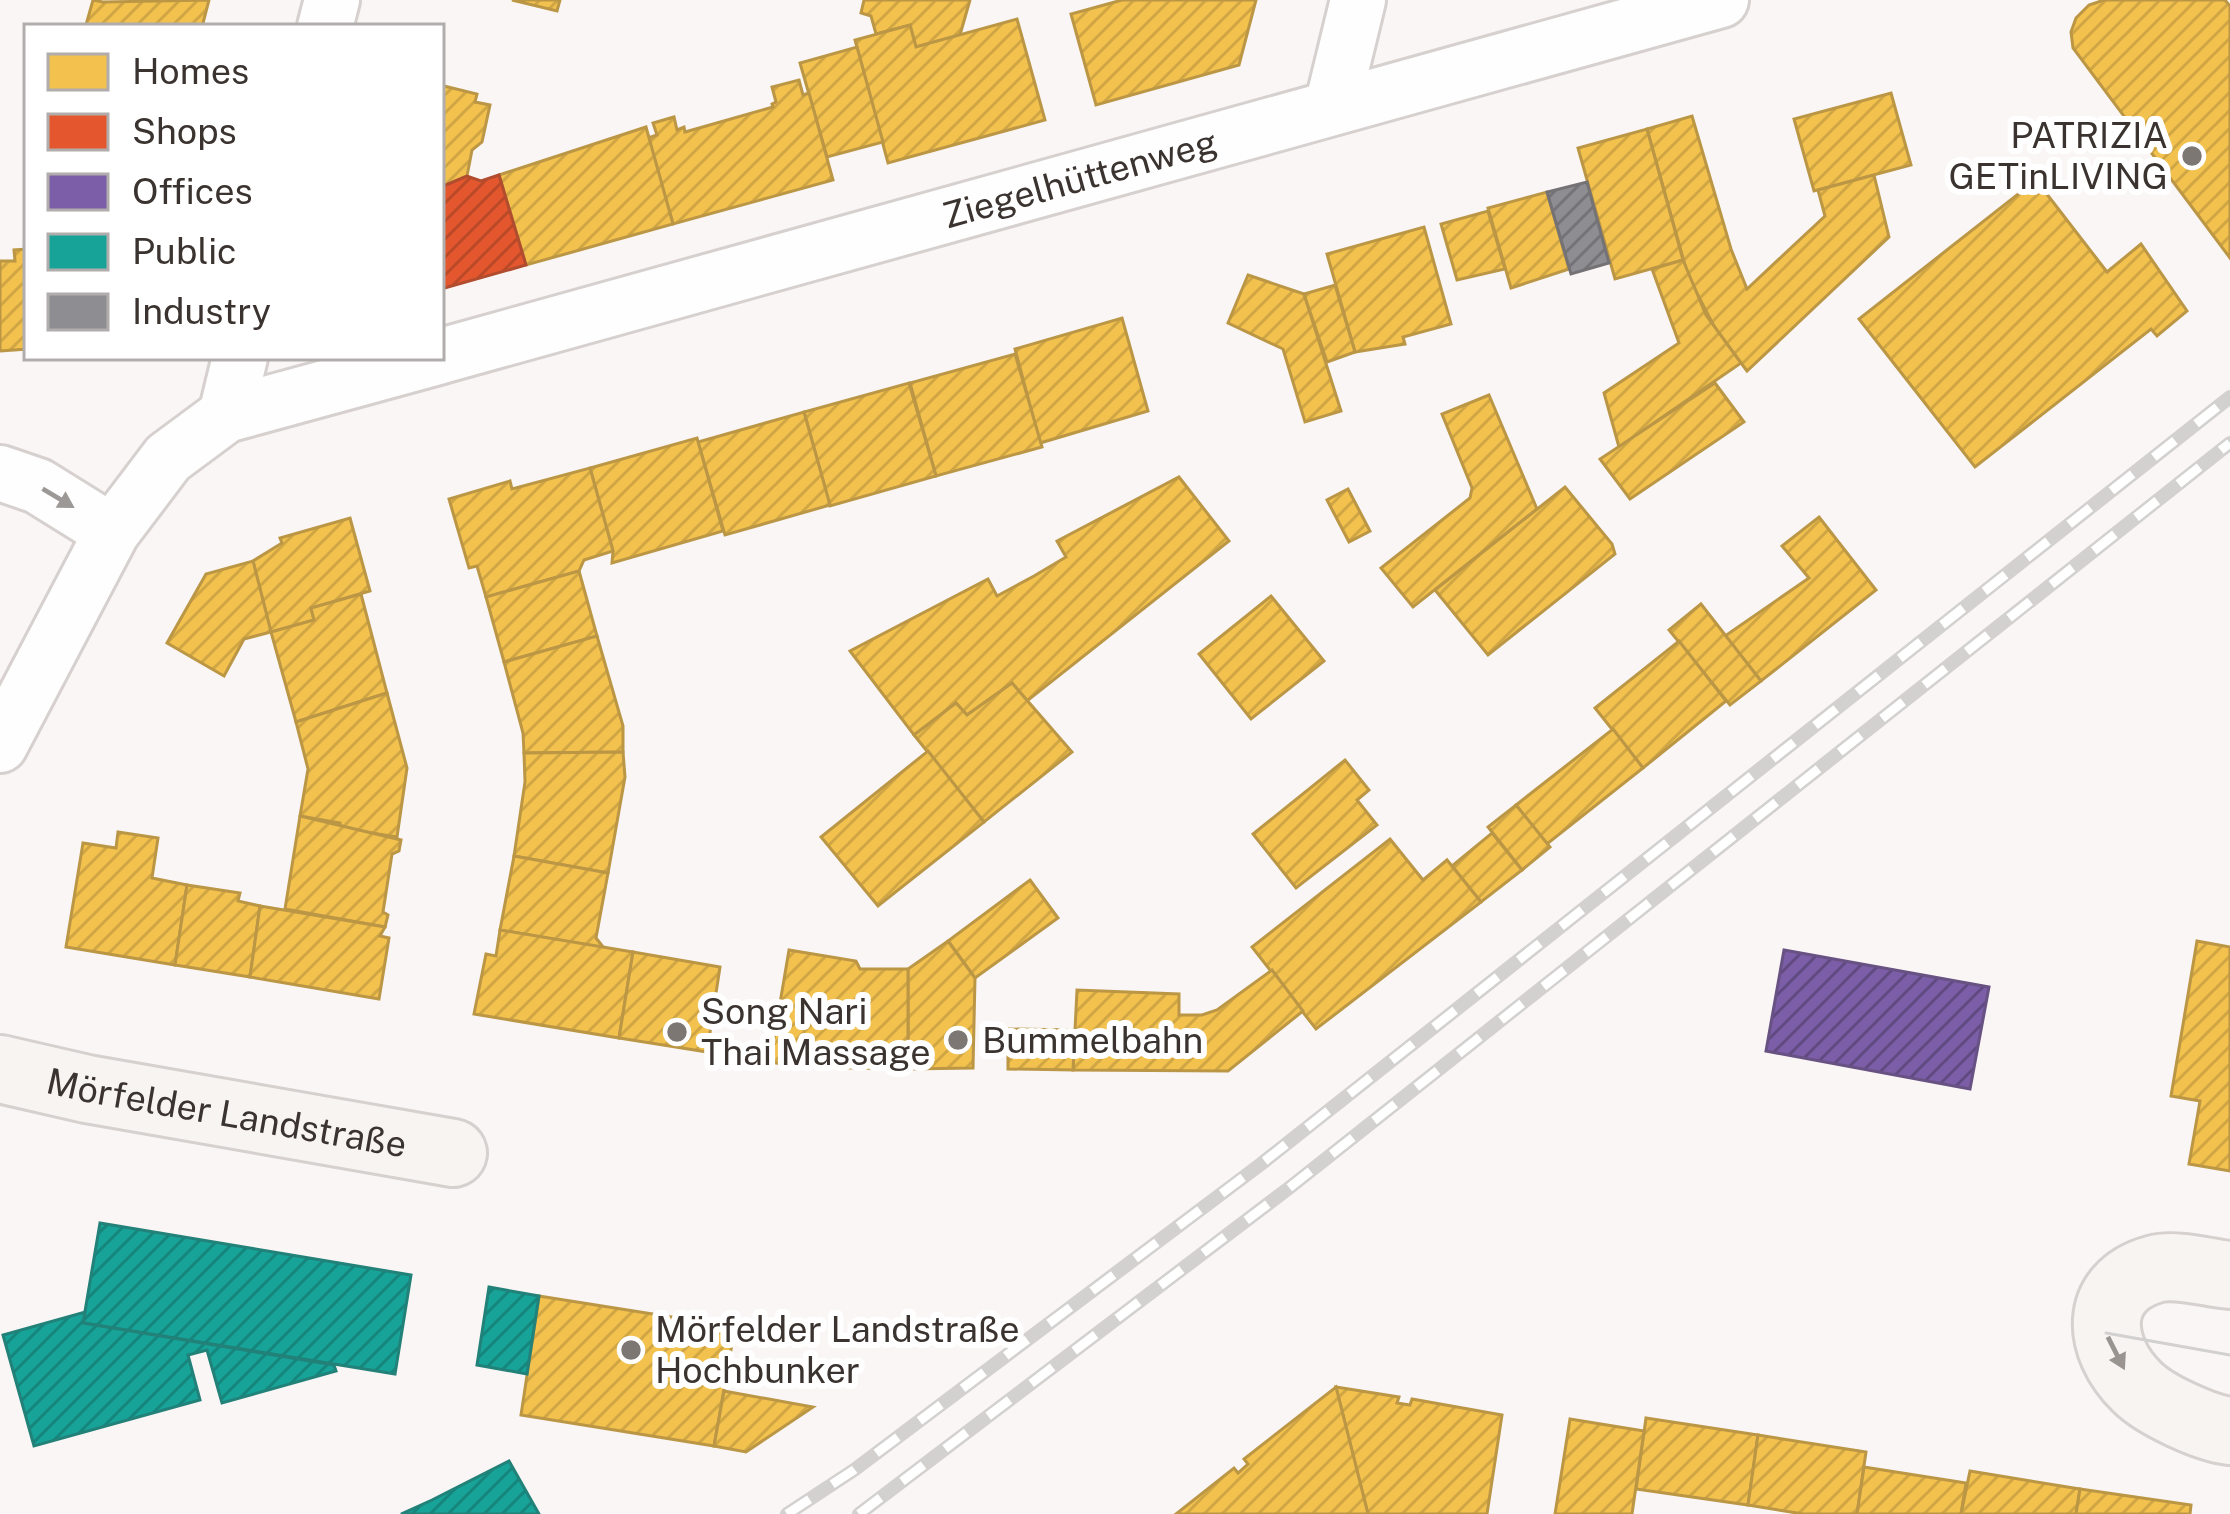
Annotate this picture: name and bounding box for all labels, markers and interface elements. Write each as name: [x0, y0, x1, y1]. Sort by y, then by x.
legend: [24, 24, 444, 360]
text: Homes: [132, 50, 249, 92]
text: Shops: [132, 110, 237, 152]
place label: PATRIZIA GETinLIVING: [1948, 114, 2168, 197]
street label: Ziegelhüttenweg: [938, 120, 1222, 236]
marker: PATRIZIA GETinLIVING: [2179, 143, 2205, 169]
text: Offices: [132, 170, 253, 212]
text: Public: [132, 230, 237, 272]
text: Industry: [132, 290, 271, 332]
one-way arrow: [41, 486, 75, 507]
place label: Song Nari Thai Massage: [701, 990, 931, 1073]
marker: Song Nari Thai Massage: [664, 1019, 690, 1045]
place label: Bummelbahn: [982, 1019, 1203, 1061]
marker: Bummelbahn: [945, 1027, 971, 1053]
street label: Mörfelder Landstraße: [43, 1059, 410, 1166]
place label: Mörfelder Landstraße Hochbunker: [655, 1308, 1020, 1391]
one-way arrow: [2106, 1335, 2126, 1370]
marker: Mörfelder Landstraße Hochbunker: [618, 1337, 644, 1363]

